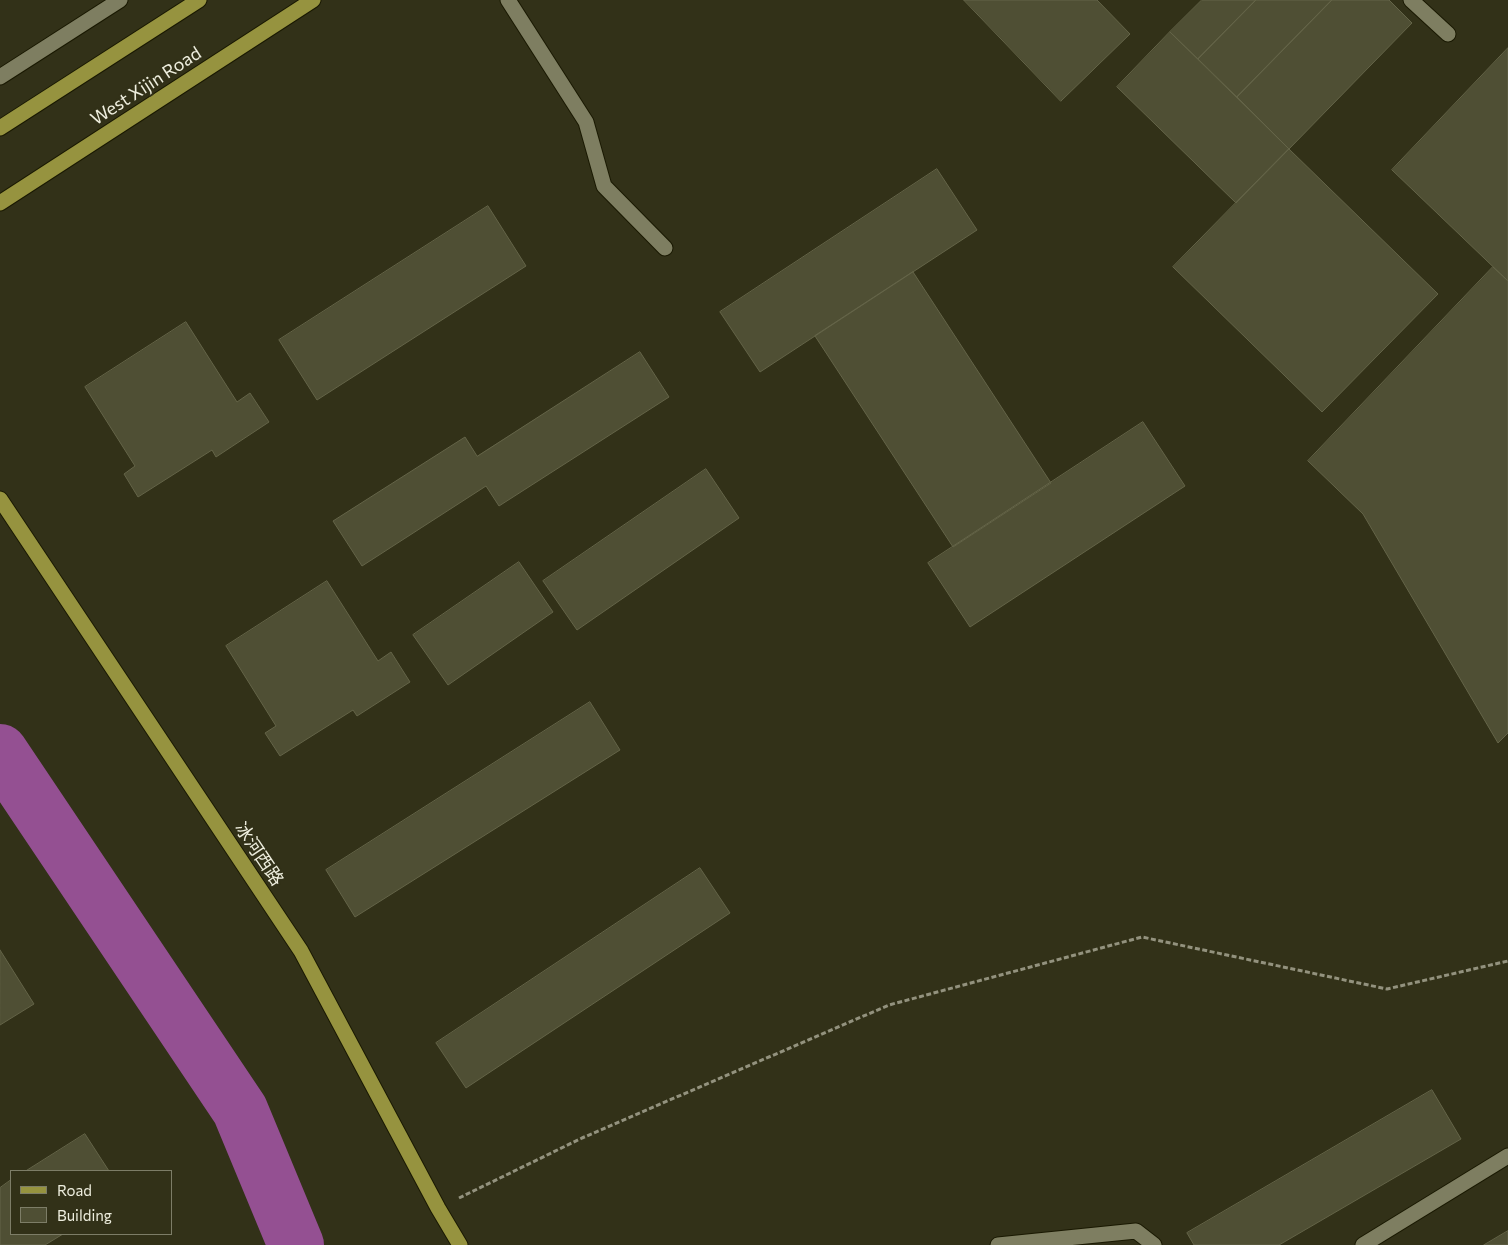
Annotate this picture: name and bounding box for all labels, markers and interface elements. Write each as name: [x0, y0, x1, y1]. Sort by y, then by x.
street label: West Xijin Road: [87, 42, 205, 130]
street label: 冰河西路: [230, 818, 288, 890]
legend: [10, 1170, 172, 1235]
text: Road: [57, 1181, 92, 1199]
text: Building: [57, 1206, 112, 1224]

